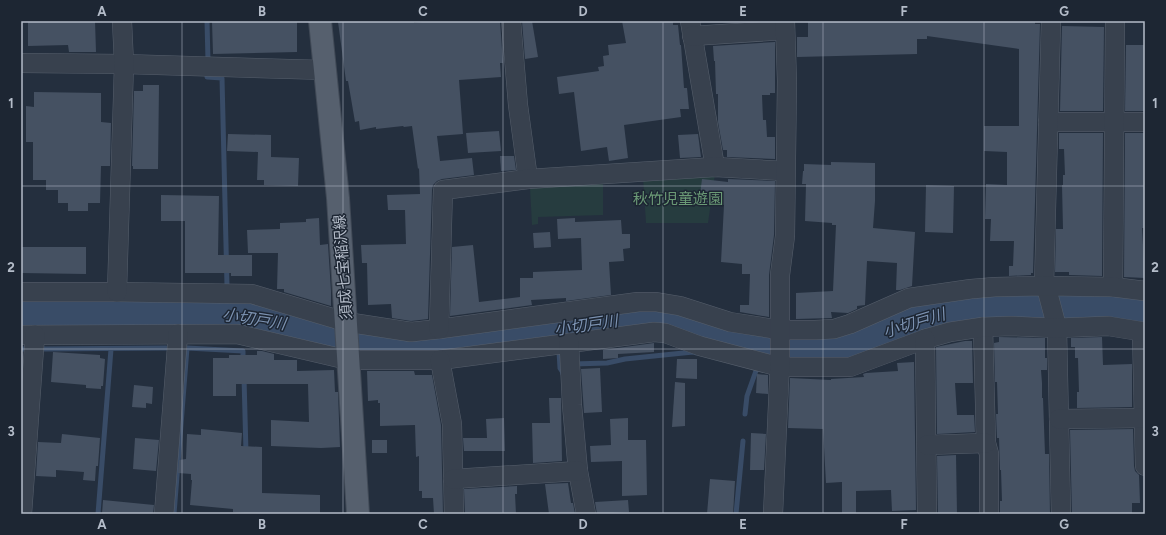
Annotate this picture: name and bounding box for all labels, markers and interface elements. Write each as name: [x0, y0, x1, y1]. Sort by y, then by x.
text: A: [97, 4, 107, 19]
text: B: [258, 4, 266, 19]
text: C: [418, 4, 428, 19]
text: D: [578, 4, 588, 19]
text: E: [739, 4, 747, 19]
text: F: [900, 4, 908, 19]
text: G: [1059, 4, 1069, 19]
text: 1: [8, 96, 14, 111]
text: 1: [1152, 96, 1158, 111]
park label: 秋竹児童遊園: [633, 190, 723, 208]
street label: 須成七宝稲沢線: [330, 214, 356, 320]
text: 2: [7, 260, 15, 275]
text: 2: [1151, 260, 1159, 275]
water label: 小切戸川: [881, 304, 949, 341]
water label: 小切戸川: [221, 305, 289, 334]
water label: 小切戸川: [553, 311, 621, 339]
text: 3: [7, 424, 15, 439]
text: 3: [1151, 424, 1159, 439]
text: A: [97, 517, 107, 532]
text: B: [258, 517, 266, 532]
text: C: [418, 517, 428, 532]
text: D: [578, 517, 588, 532]
text: E: [739, 517, 747, 532]
text: F: [900, 517, 908, 532]
text: G: [1059, 517, 1069, 532]

